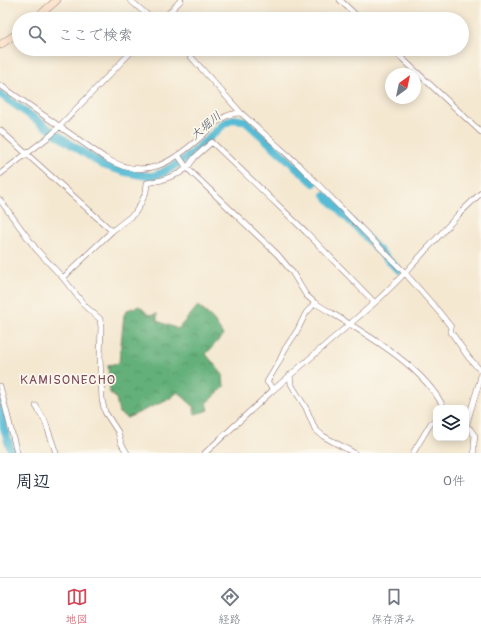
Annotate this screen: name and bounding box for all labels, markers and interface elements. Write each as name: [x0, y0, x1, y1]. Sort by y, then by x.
search box: [12, 12, 469, 56]
icon: search: [26, 23, 48, 45]
text: ここで検索: [58, 26, 133, 45]
north arrow: [385, 68, 421, 104]
water label: 大堀川: [187, 109, 225, 143]
district label: KAMISONECHO: [20, 372, 116, 388]
map controls: [433, 405, 469, 441]
button: layers: [433, 405, 469, 441]
text: 周辺: [16, 471, 50, 492]
text: 0件: [443, 473, 465, 489]
tab: 地図: [66, 586, 88, 626]
tab: 経路: [219, 586, 241, 626]
tab: 保存済み: [372, 586, 416, 626]

